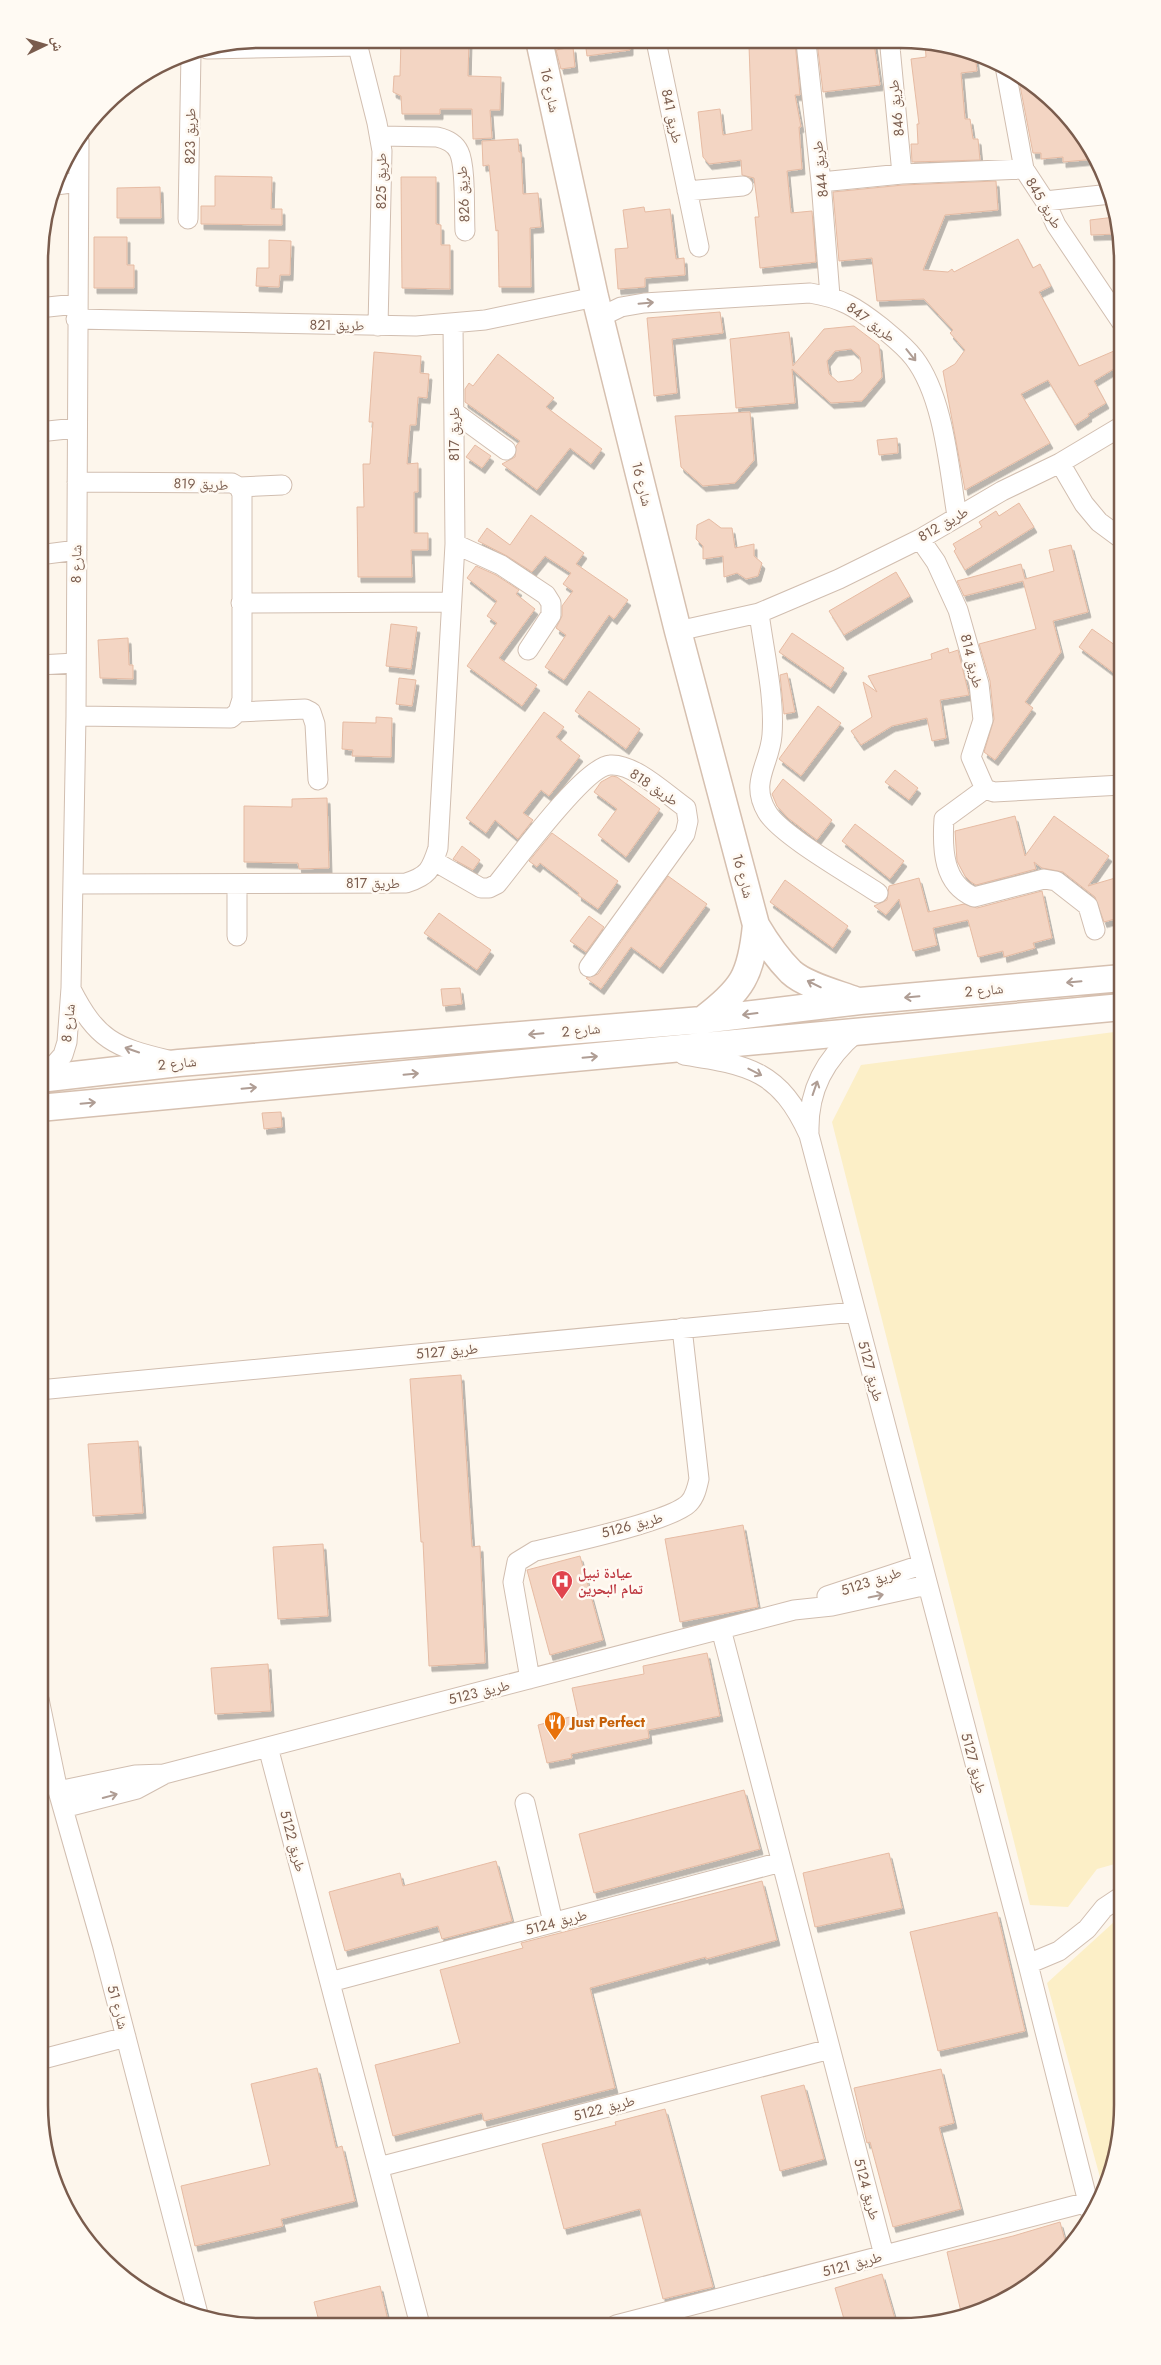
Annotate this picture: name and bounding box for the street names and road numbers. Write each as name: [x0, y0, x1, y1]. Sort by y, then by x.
street label: شارع 16: [536, 66, 564, 114]
street label: طريق 846: [883, 79, 909, 137]
street label: طريق 841: [657, 87, 687, 145]
street label: طريق 823: [180, 108, 200, 164]
street label: طريق 844: [807, 140, 833, 198]
street label: طريق 825: [371, 153, 391, 209]
street label: طريق 826: [452, 165, 474, 223]
street label: طريق 845: [1021, 174, 1067, 232]
street label: طريق 847: [843, 297, 899, 347]
street label: طريق 821: [309, 315, 365, 335]
street label: طريق 817: [444, 407, 464, 461]
street label: شارع 16: [627, 460, 657, 508]
street label: طريق 819: [173, 473, 229, 495]
street label: طريق 812: [914, 502, 972, 546]
street label: شارع 8: [66, 545, 86, 583]
street label: طريق 814: [956, 632, 988, 690]
street label: طريق 818: [626, 763, 682, 811]
street label: شارع 16: [727, 852, 759, 900]
street label: طريق 817: [346, 873, 400, 893]
street label: شارع 2: [964, 978, 1004, 1002]
street label: شارع 8: [56, 1003, 80, 1043]
street label: شارع 2: [561, 1018, 601, 1042]
street label: شارع 2: [157, 1051, 197, 1075]
street label: طريق 5127: [415, 1338, 479, 1364]
street label: طريق 5127: [853, 1338, 889, 1404]
street label: طريق 5126: [599, 1507, 665, 1543]
street label: طريق 5123: [838, 1562, 904, 1600]
street label: طريق 5123: [446, 1675, 512, 1709]
street label: طريق 5127: [956, 1730, 992, 1796]
street label: طريق 5122: [275, 1808, 311, 1874]
street label: طريق 5124: [523, 1904, 589, 1940]
street label: شارع 51: [103, 1983, 133, 2031]
street label: طريق 5122: [571, 2090, 637, 2126]
street label: طريق 5124: [849, 2156, 885, 2222]
street label: طريق 5121: [820, 2246, 884, 2282]

